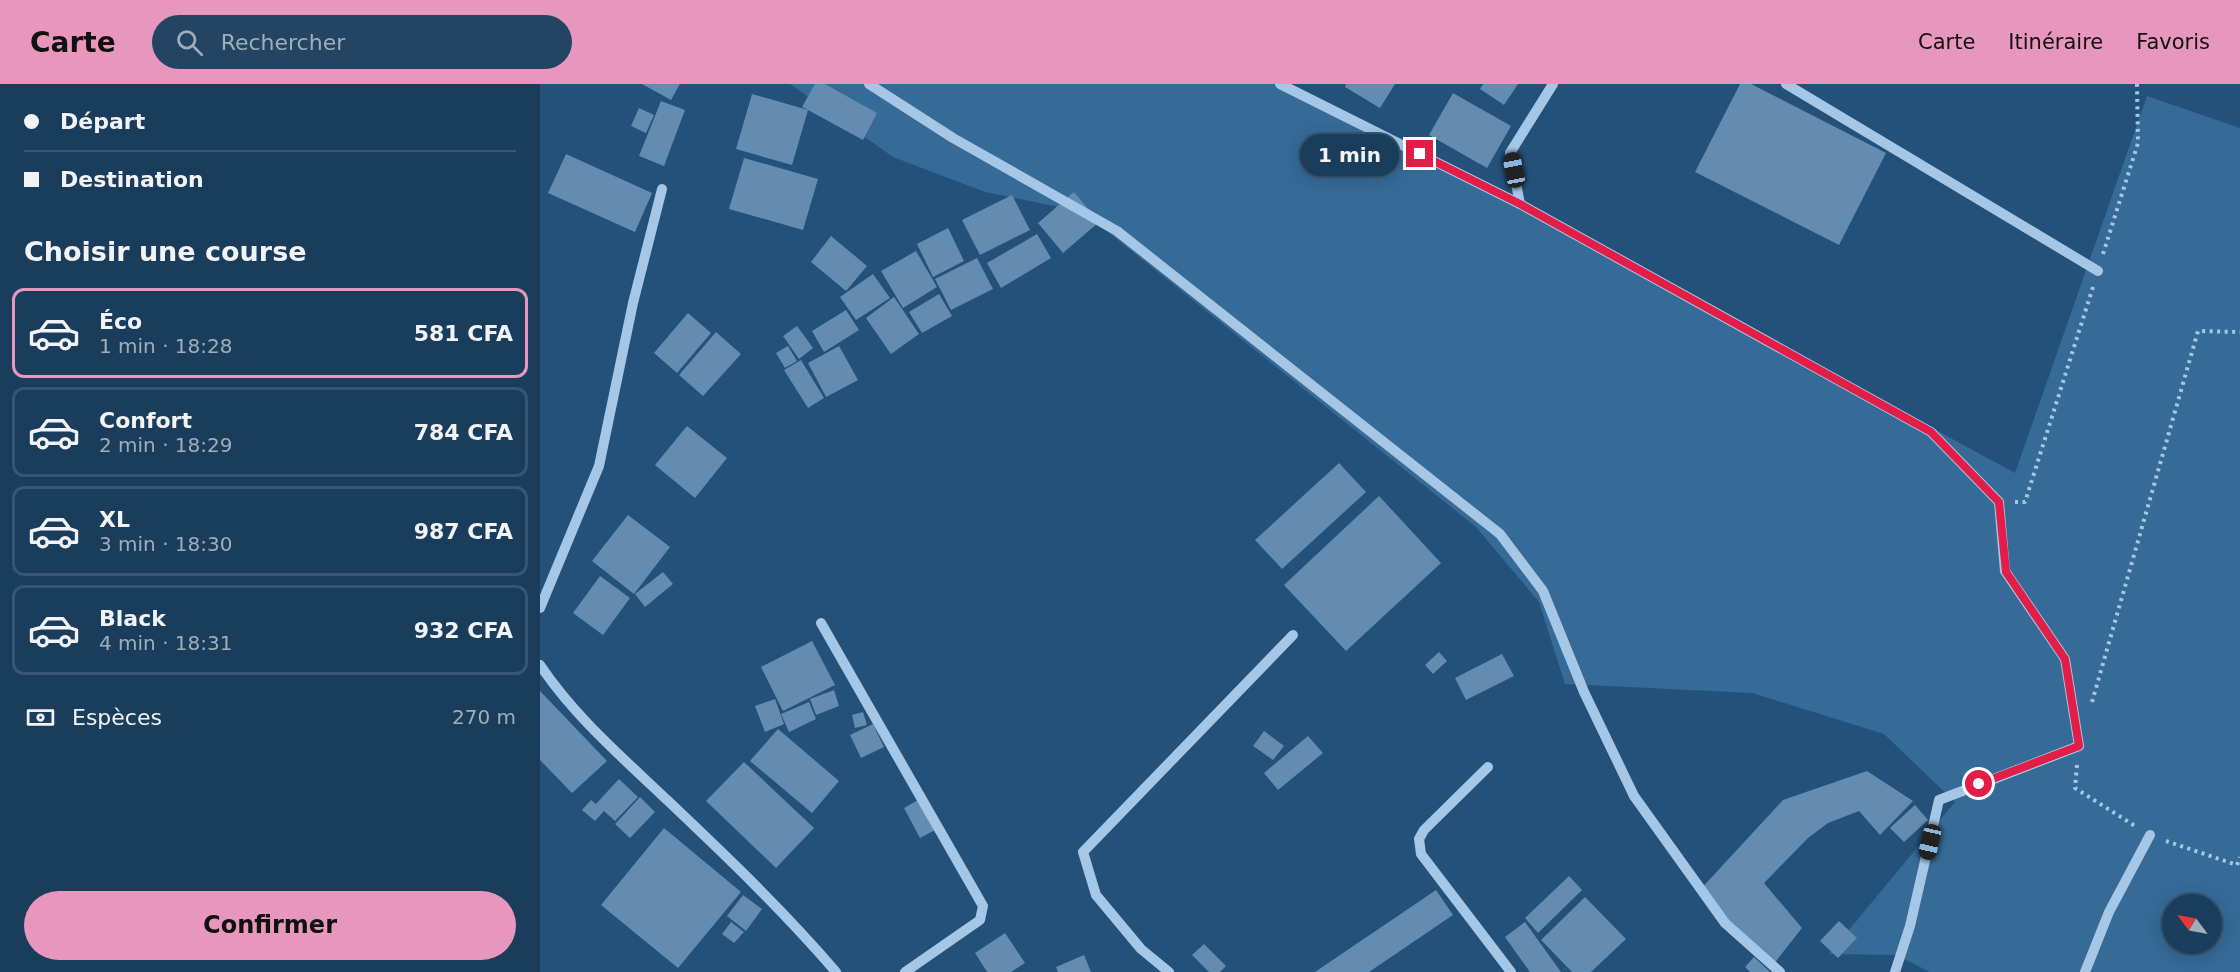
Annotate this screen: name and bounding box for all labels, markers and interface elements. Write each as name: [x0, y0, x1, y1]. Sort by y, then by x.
search box: [152, 15, 572, 69]
text: Carte: [30, 26, 116, 59]
icon: search: [173, 26, 206, 59]
text: Rechercher: [221, 30, 345, 55]
text: Carte: [1918, 30, 1975, 54]
text: Itinéraire: [2008, 30, 2103, 54]
text: Favoris: [2136, 30, 2210, 54]
text: Départ: [60, 109, 145, 134]
callout: 1 min: [1300, 133, 1399, 175]
route end: [1406, 140, 1433, 167]
text: 1 min: [1318, 143, 1381, 167]
car: [1502, 151, 1526, 189]
text: Destination: [60, 167, 204, 192]
text: Choisir une course: [24, 236, 307, 267]
icon: car: [27, 306, 81, 360]
text: Éco: [99, 309, 142, 334]
text: 581 CFA: [414, 321, 513, 346]
text: 1 min · 18:28: [99, 334, 233, 358]
icon: car: [27, 405, 81, 459]
text: Confort: [99, 408, 192, 433]
text: 784 CFA: [414, 420, 513, 445]
text: 2 min · 18:29: [99, 433, 233, 457]
icon: car: [27, 504, 81, 558]
text: XL: [99, 507, 130, 532]
text: 987 CFA: [414, 519, 513, 544]
text: 3 min · 18:30: [99, 532, 233, 556]
icon: car: [27, 603, 81, 657]
text: Black: [99, 606, 166, 631]
text: 932 CFA: [414, 618, 513, 643]
text: 4 min · 18:31: [99, 631, 233, 655]
icon: cash: [24, 701, 57, 734]
text: Espèces: [72, 705, 162, 730]
text: 270 m: [452, 705, 516, 729]
route start: [1965, 770, 1992, 797]
car: [1917, 822, 1943, 862]
button: Confirmer: [24, 891, 516, 960]
north arrow: [2162, 894, 2222, 954]
map controls: [2162, 894, 2222, 954]

